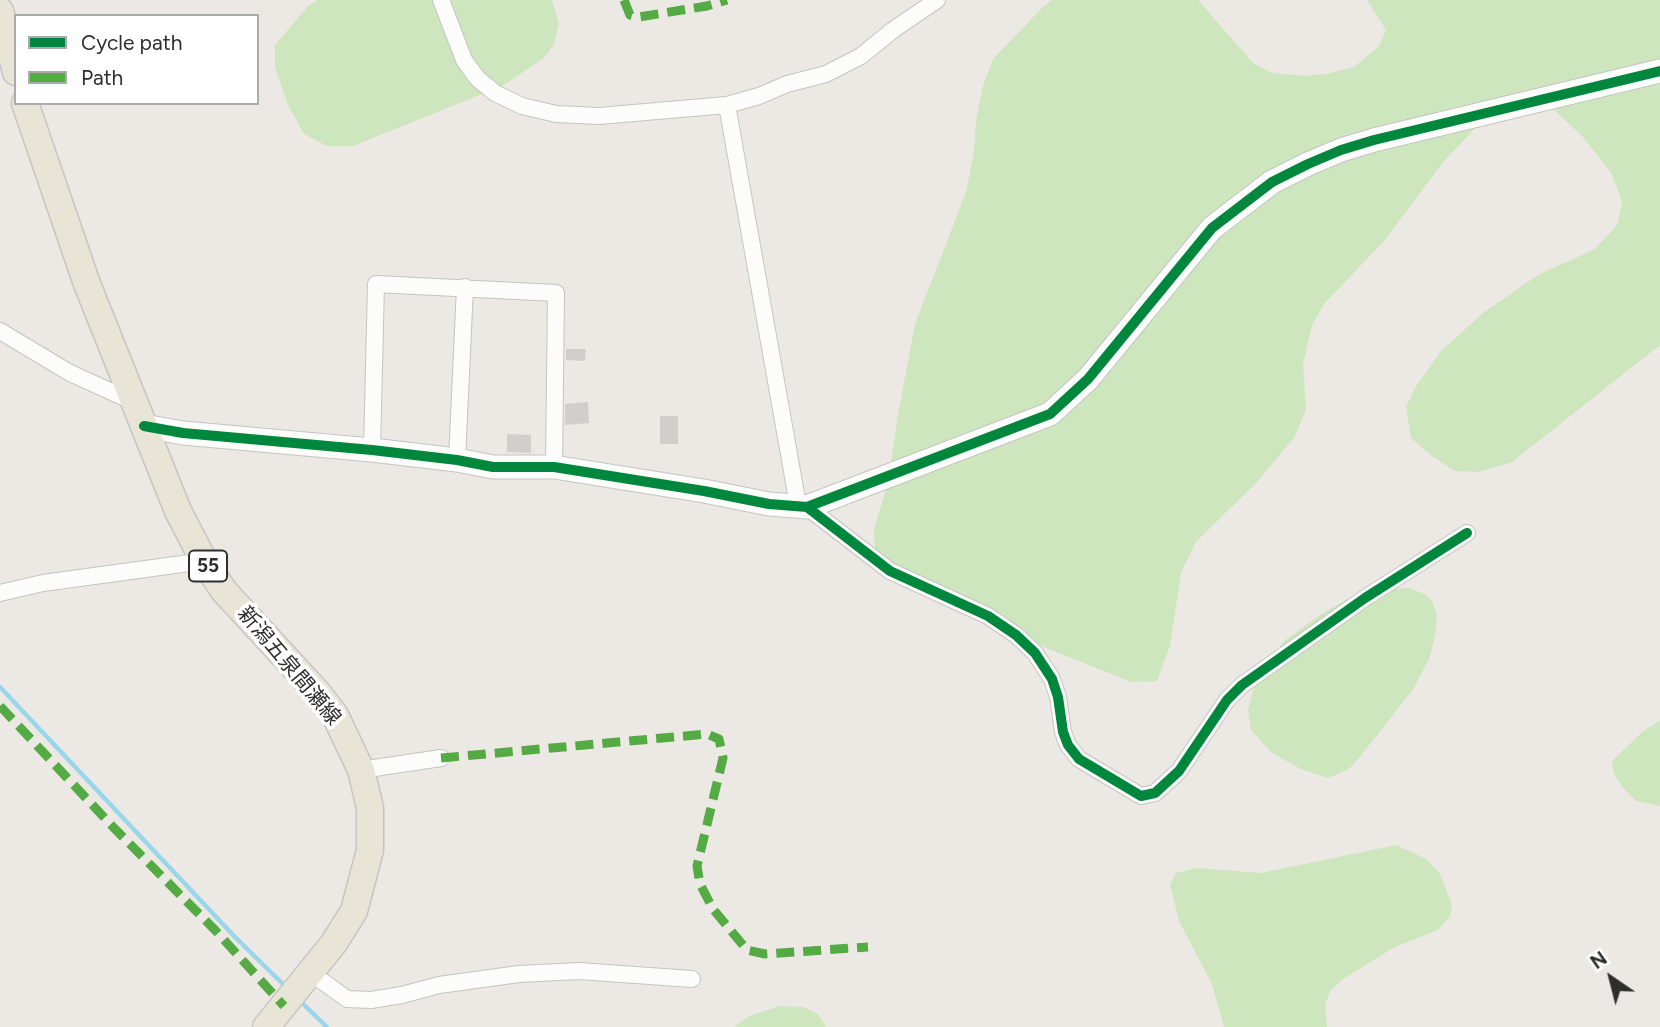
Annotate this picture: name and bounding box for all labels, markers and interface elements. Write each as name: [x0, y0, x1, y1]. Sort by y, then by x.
legend: [14, 14, 259, 105]
text: Cycle path: [81, 30, 182, 55]
text: Path: [81, 65, 123, 90]
road number: 55: [189, 551, 227, 582]
street label: 新潟五泉間瀬線: [232, 602, 346, 730]
north arrow: [1576, 943, 1646, 1013]
text: N: [1586, 947, 1611, 974]

